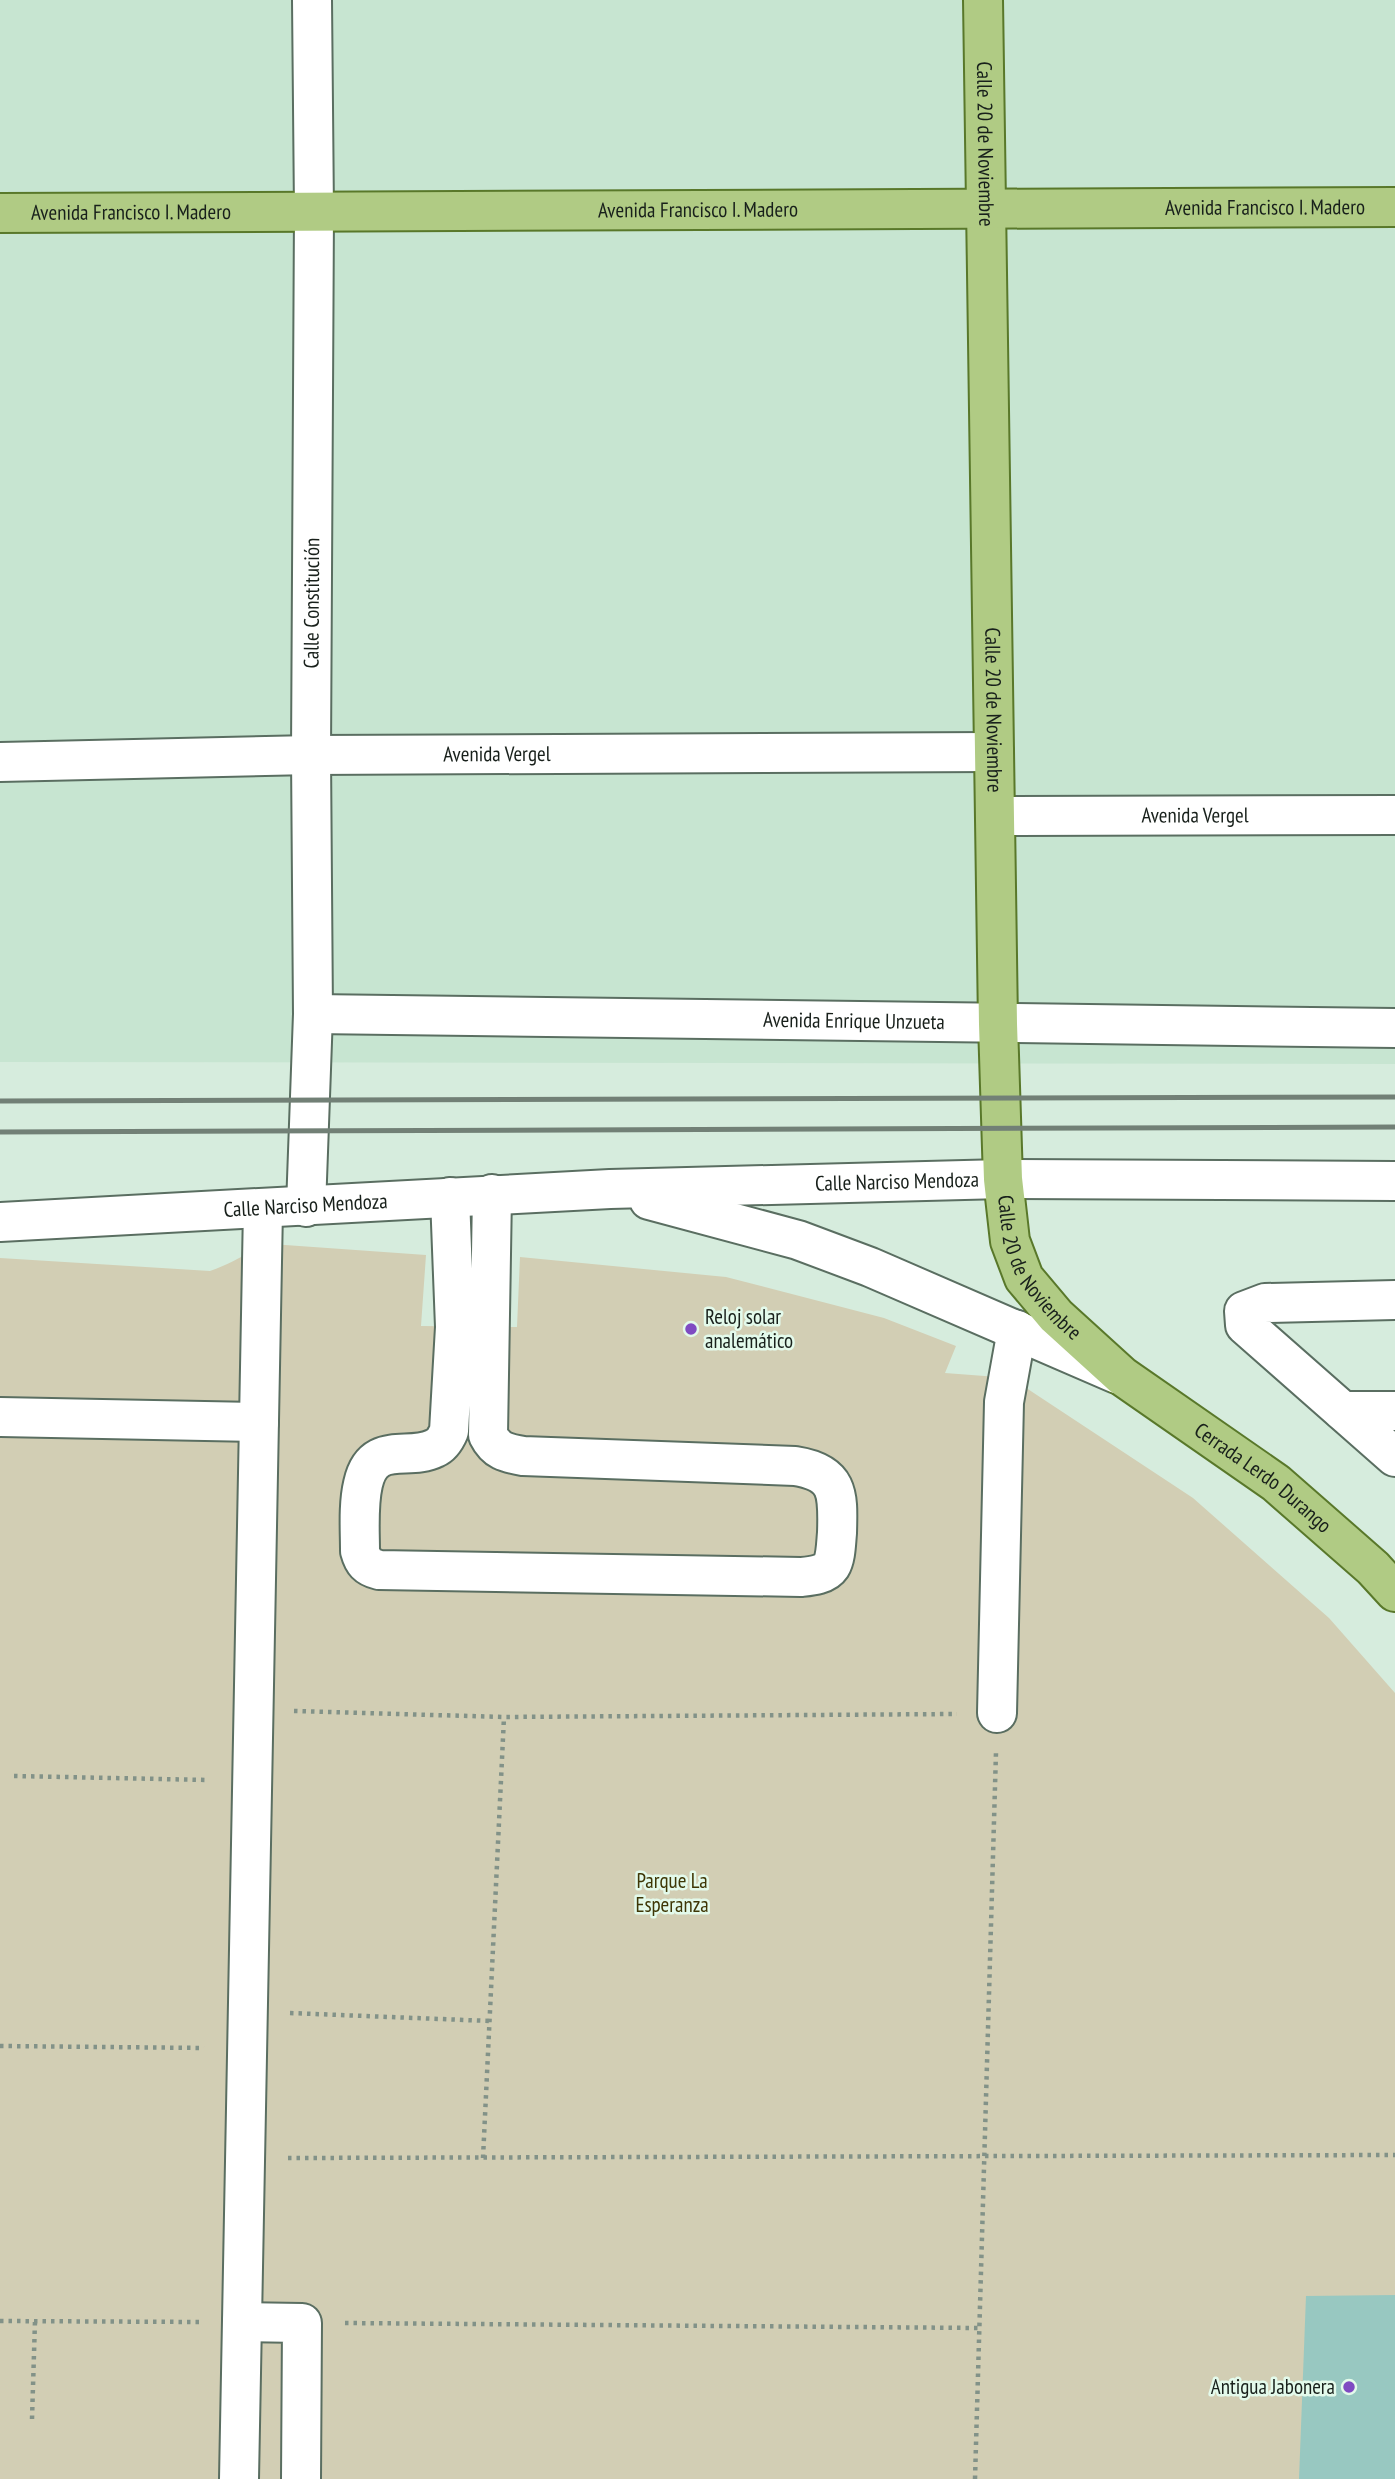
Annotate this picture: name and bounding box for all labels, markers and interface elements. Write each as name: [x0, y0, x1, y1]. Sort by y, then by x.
street label: Calle 20 de Noviembre: [971, 61, 1000, 227]
street label: Avenida Francisco I. Madero: [1165, 193, 1365, 221]
street label: Avenida Francisco I. Madero: [598, 196, 798, 223]
street label: Avenida Francisco I. Madero: [31, 198, 231, 226]
street label: Calle Constitución: [297, 538, 325, 669]
street label: Calle 20 de Noviembre: [979, 627, 1009, 793]
street label: Avenida Vergel: [443, 740, 551, 767]
street label: Avenida Vergel: [1141, 801, 1249, 829]
street label: Avenida Enrique Unzueta: [763, 1006, 945, 1035]
street label: Calle Narciso Mendoza: [815, 1166, 979, 1197]
street label: Calle Narciso Mendoza: [223, 1187, 388, 1223]
street label: Calle 20 de Noviembre: [992, 1194, 1087, 1346]
place label: Reloj solar analemático: [705, 1303, 793, 1354]
marker: Reloj solar analemático: [683, 1321, 699, 1337]
street label: Cerrada Lerdo Durango: [1189, 1416, 1338, 1539]
park label: Parque La Esperanza: [635, 1867, 709, 1918]
place label: Antigua Jabonera: [1211, 2373, 1335, 2400]
marker: Antigua Jabonera: [1341, 2379, 1357, 2395]

